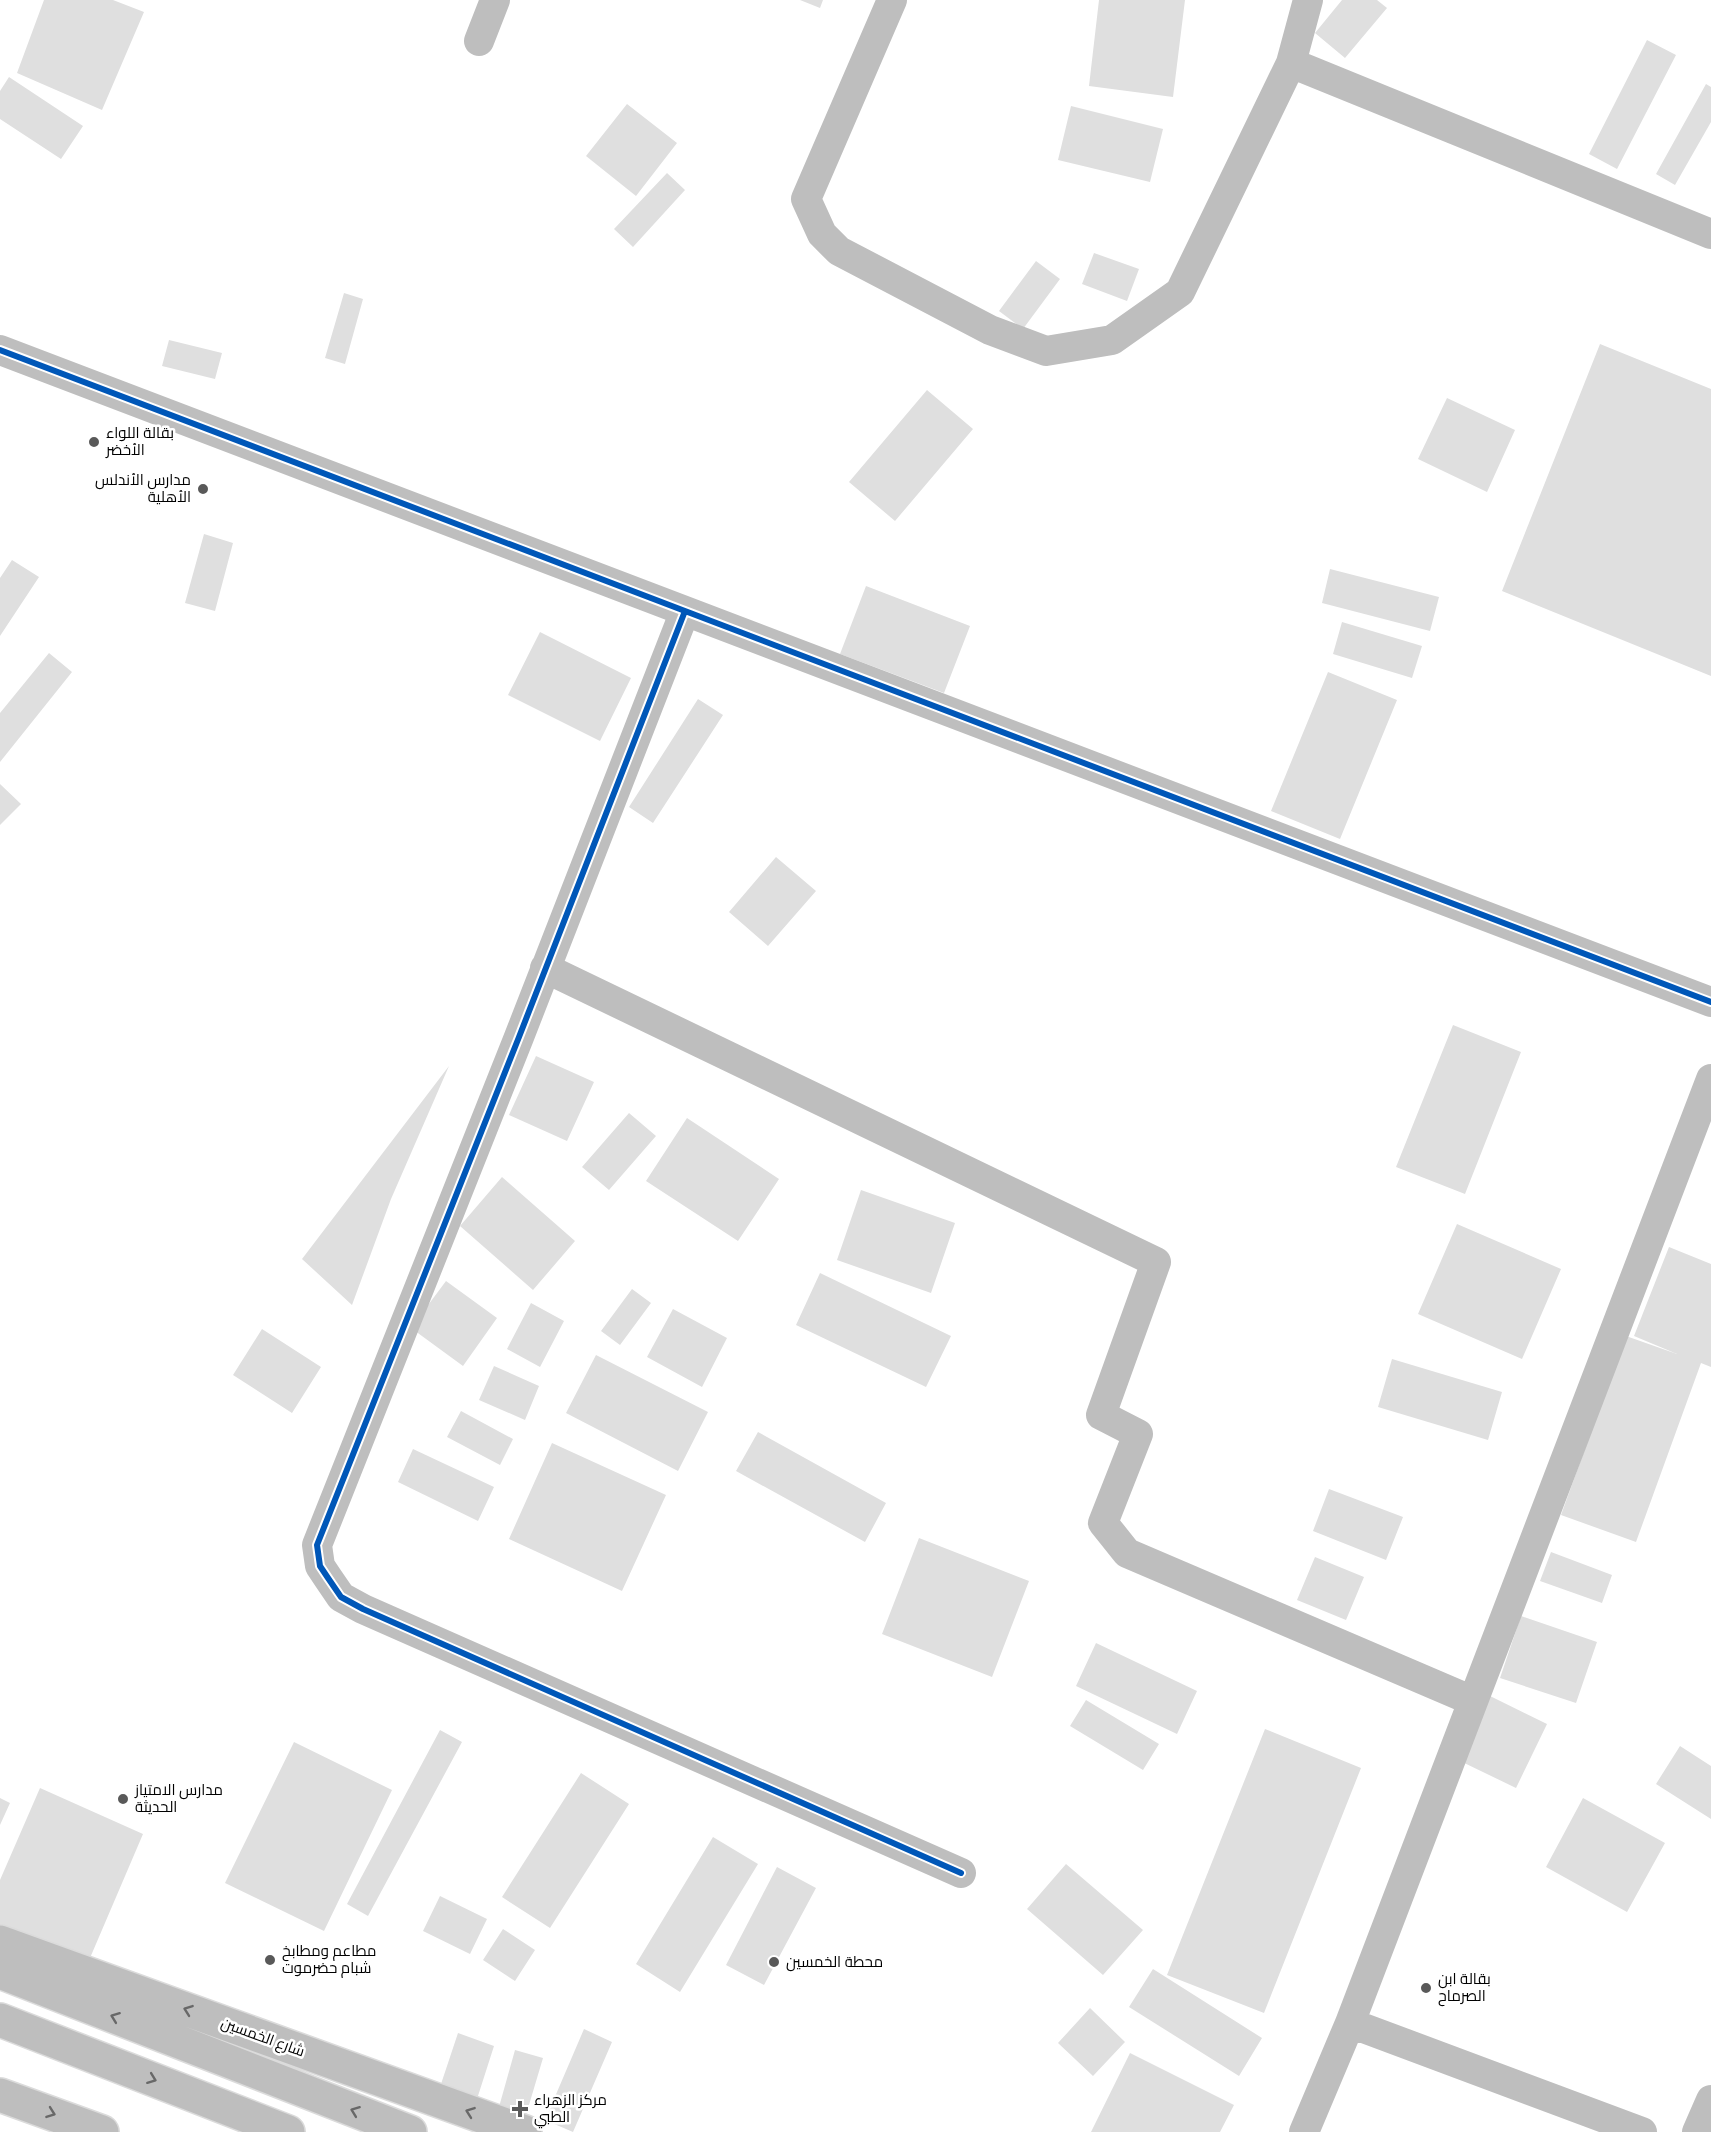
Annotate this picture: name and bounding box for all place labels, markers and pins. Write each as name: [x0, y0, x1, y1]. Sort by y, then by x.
place label: بقالة اللواء الأخضر: [105, 424, 174, 459]
marker: بقالة اللواء الأخضر: [87, 435, 101, 449]
place label: مدارس الأندلس الأهلية: [95, 471, 191, 506]
marker: مدارس الأندلس الأهلية: [196, 482, 210, 496]
place label: مدارس الامتياز الحديثة: [134, 1781, 223, 1816]
marker: مدارس الامتياز الحديثة: [116, 1792, 130, 1806]
place label: مطاعم ومطابخ شبام حضرموت: [282, 1942, 376, 1978]
marker: مطاعم ومطابخ شبام حضرموت: [263, 1953, 277, 1967]
place label: محطة الخمسين: [786, 1953, 883, 1972]
marker: محطة الخمسين: [767, 1955, 781, 1969]
place label: بقالة ابن الصرماح: [1438, 1970, 1491, 2007]
marker: بقالة ابن الصرماح: [1419, 1981, 1433, 1995]
place label: مركز الزهراء الطبي: [534, 2091, 607, 2129]
marker: مركز الزهراء الطبي: [511, 2100, 529, 2118]

